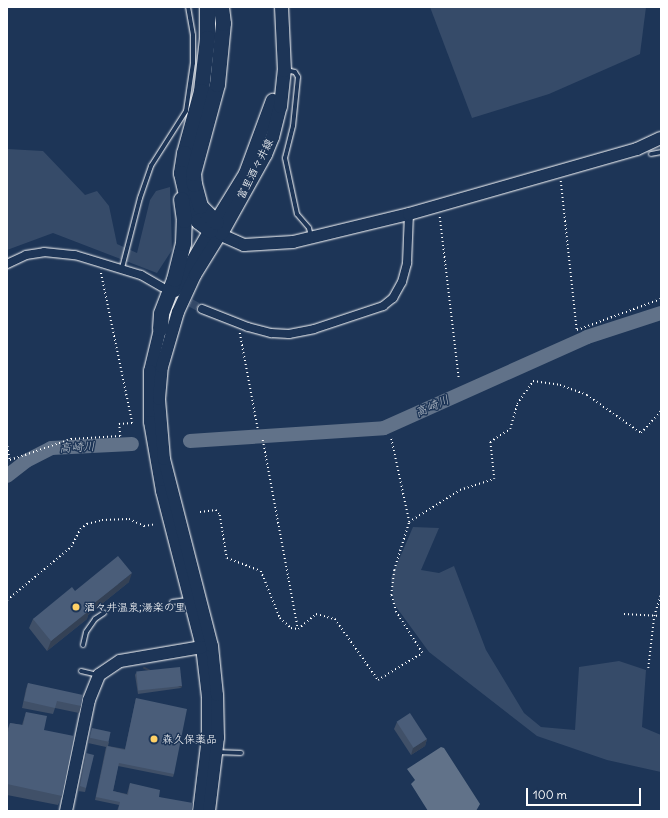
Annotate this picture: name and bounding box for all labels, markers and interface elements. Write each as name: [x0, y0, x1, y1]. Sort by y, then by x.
street label: 富里酒々井線: [234, 137, 276, 201]
water label: 高崎川: [413, 392, 451, 420]
water label: 高崎川: [59, 439, 95, 455]
place label: 酒々井温泉;湯楽の里: [84, 600, 186, 614]
marker: 酒々井温泉;湯楽の里: [71, 602, 81, 612]
place label: 森久保薬品: [162, 732, 217, 746]
marker: 森久保薬品: [149, 734, 159, 744]
scale bar: [528, 780, 643, 806]
text: 100 m: [533, 787, 567, 802]

